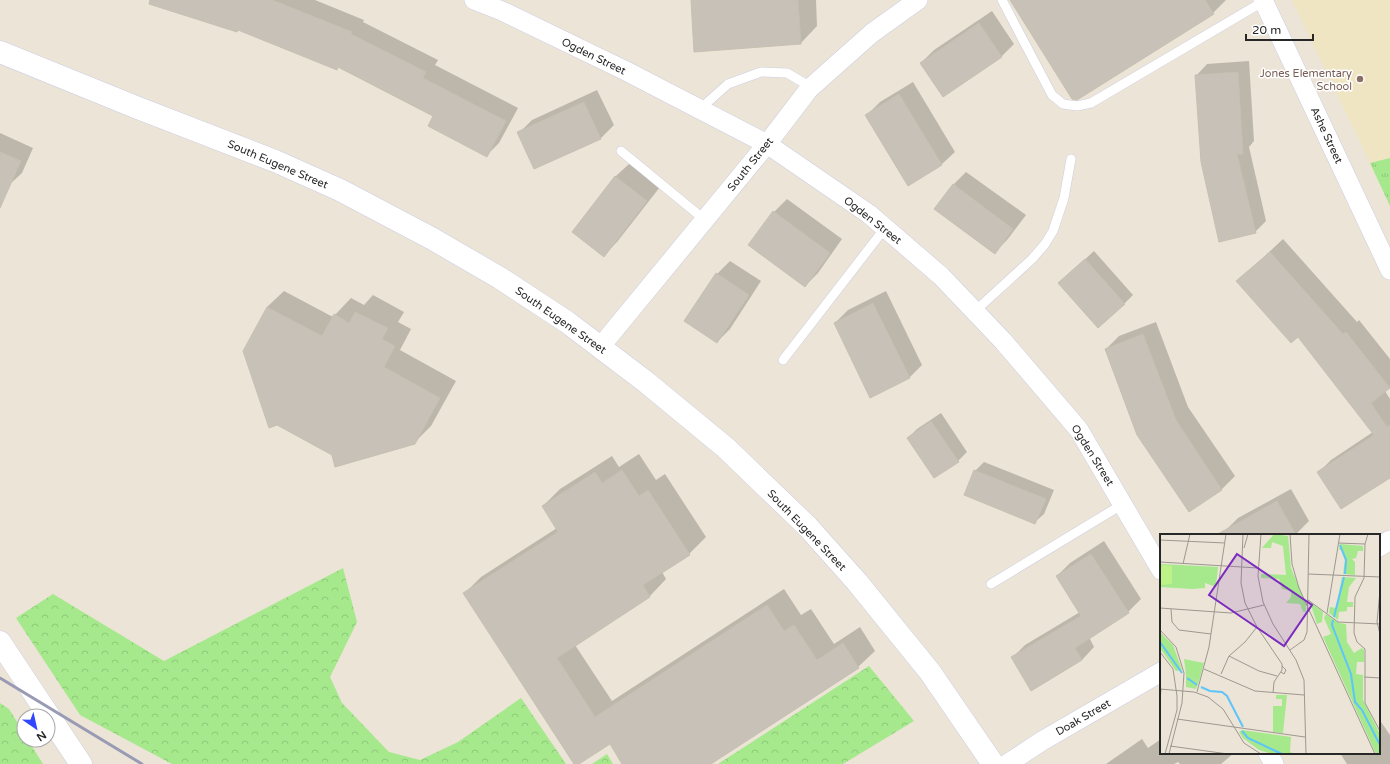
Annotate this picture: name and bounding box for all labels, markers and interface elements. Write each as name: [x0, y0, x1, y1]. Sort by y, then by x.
scale bar: [1246, 16, 1313, 42]
text: 20 m: [1252, 23, 1281, 37]
street label: Ogden Street: [560, 35, 628, 78]
place label: Jones Elementary School: [1260, 67, 1352, 93]
marker: Jones Elementary School: [1355, 74, 1365, 84]
street label: Ashe Street: [1308, 105, 1345, 165]
street label: South Street: [725, 135, 776, 194]
street label: South Eugene Street: [226, 137, 330, 192]
street label: Ogden Street: [841, 194, 904, 247]
street label: South Eugene Street: [513, 284, 609, 357]
street label: Ogden Street: [1069, 422, 1117, 488]
street label: South Eugene Street: [764, 487, 849, 574]
inset map: [1160, 534, 1380, 754]
street label: Doak Street: [1053, 696, 1113, 738]
north arrow: [16, 708, 56, 748]
text: N: [34, 728, 49, 744]

